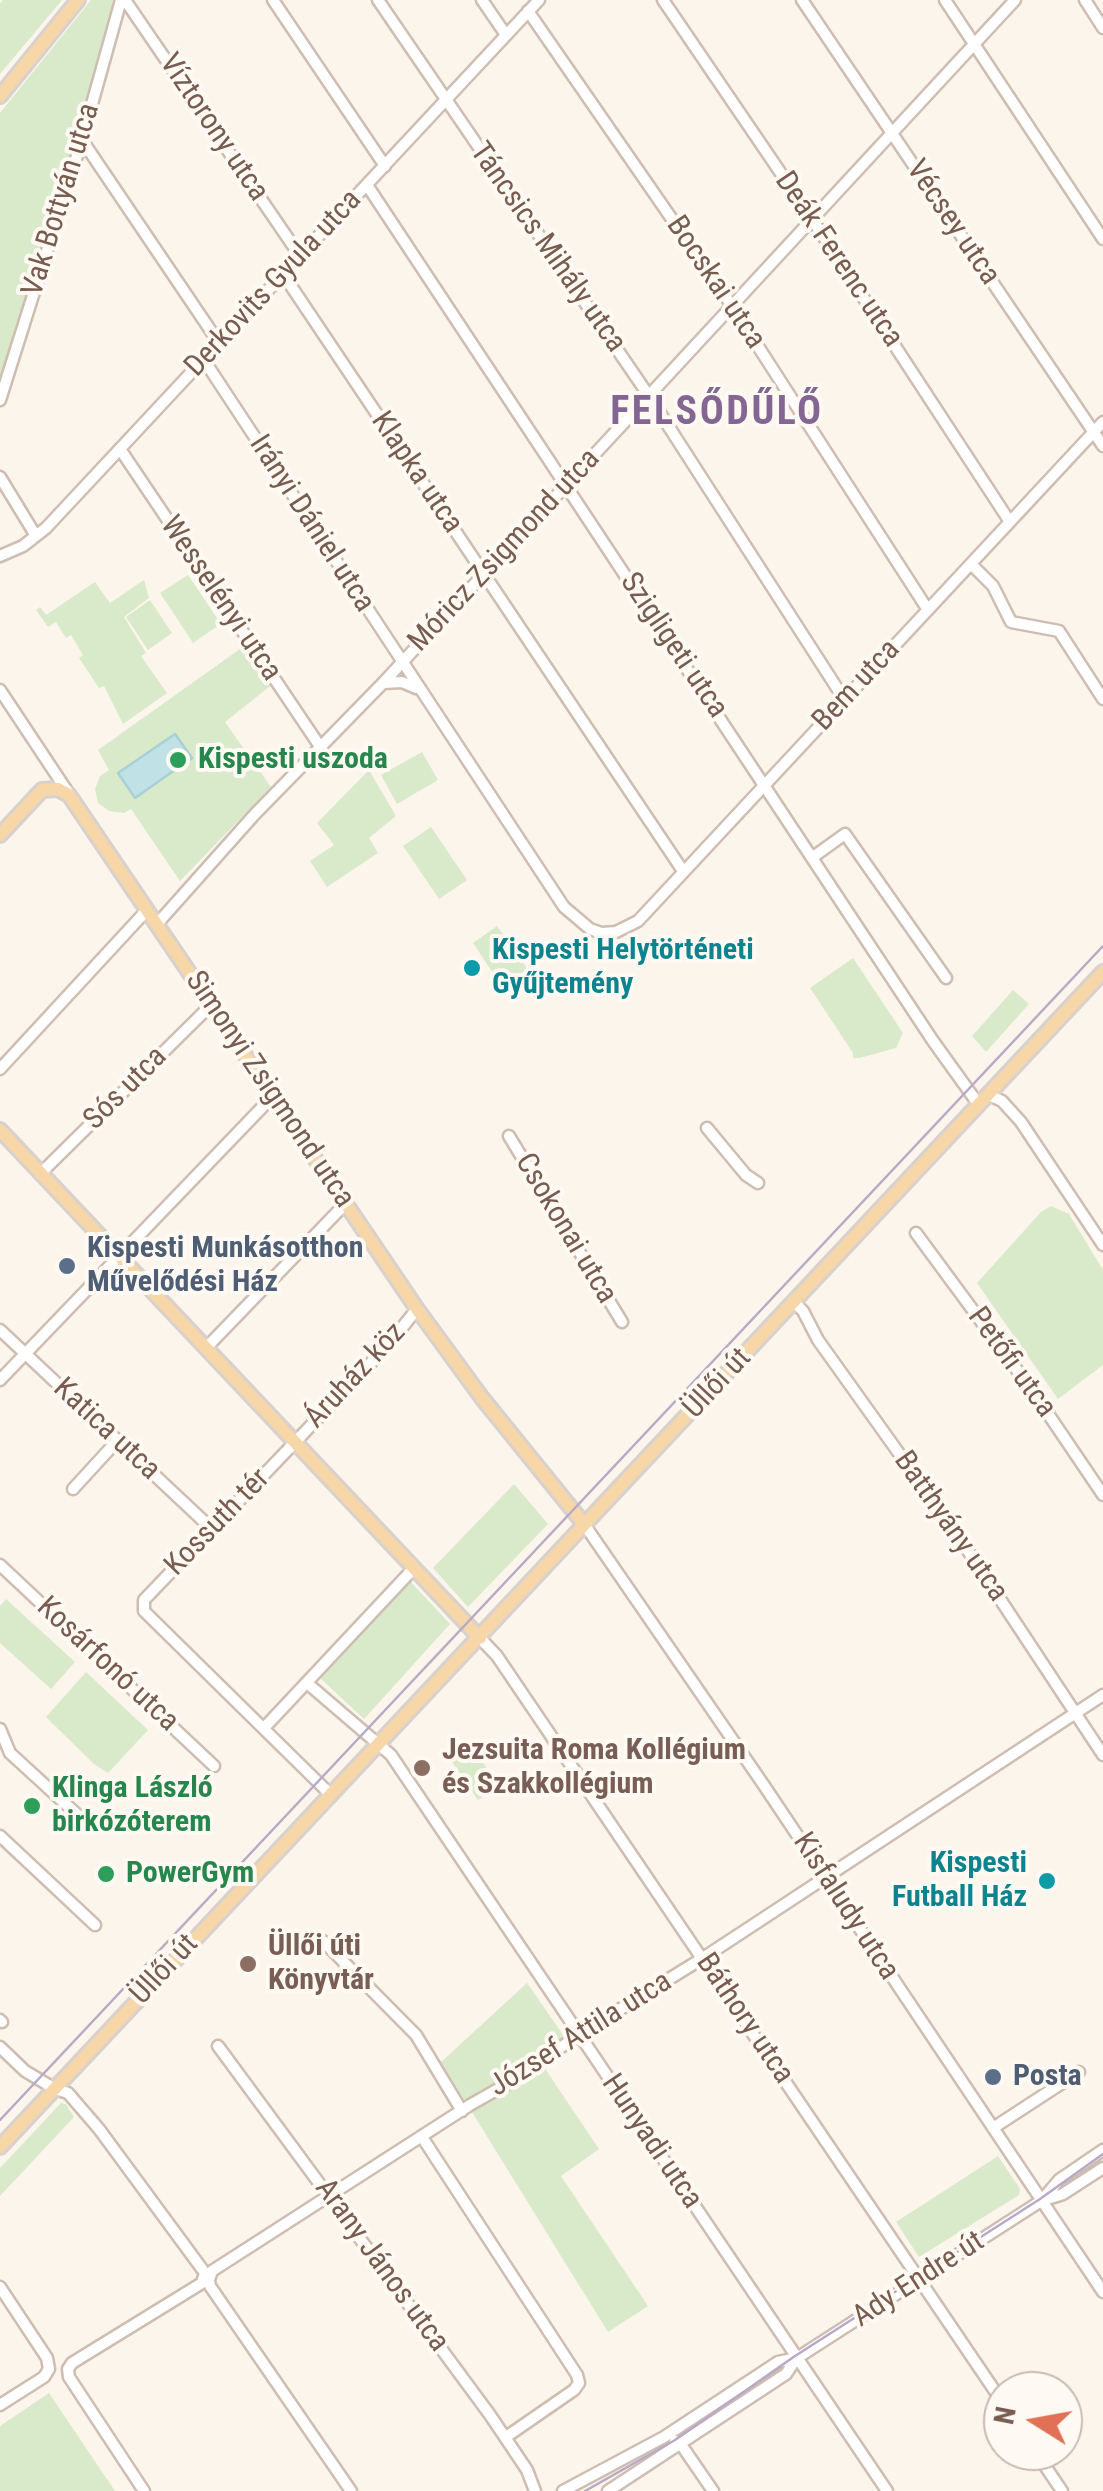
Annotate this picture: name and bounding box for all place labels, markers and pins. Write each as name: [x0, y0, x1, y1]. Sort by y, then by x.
place label: Kispesti uszoda: [198, 742, 388, 778]
marker: Kispesti uszoda: [167, 749, 189, 771]
place label: Kispesti Helytörténeti Gyűjtemény: [492, 933, 754, 1004]
marker: Kispesti Helytörténeti Gyűjtemény: [461, 957, 483, 979]
place label: Kispesti Munkásotthon Művelődési Ház: [87, 1231, 363, 1302]
marker: Kispesti Munkásotthon Művelődési Ház: [56, 1255, 78, 1277]
place label: Jezsuita Roma Kollégium és Szakkollégium: [442, 1733, 746, 1804]
marker: Jezsuita Roma Kollégium és Szakkollégium: [411, 1757, 433, 1779]
place label: Klinga László birkózóterem: [52, 1771, 213, 1842]
marker: Klinga László birkózóterem: [21, 1795, 43, 1817]
place label: Kispesti Futball Ház: [892, 1846, 1027, 1916]
place label: PowerGym: [126, 1856, 254, 1892]
marker: PowerGym: [95, 1863, 117, 1885]
marker: Kispesti Futball Ház: [1036, 1870, 1058, 1892]
place label: Üllői úti Könyvtár: [268, 1929, 374, 2000]
marker: Üllői úti Könyvtár: [237, 1953, 259, 1975]
place label: Posta: [1013, 2059, 1082, 2095]
marker: Posta: [982, 2066, 1004, 2088]

